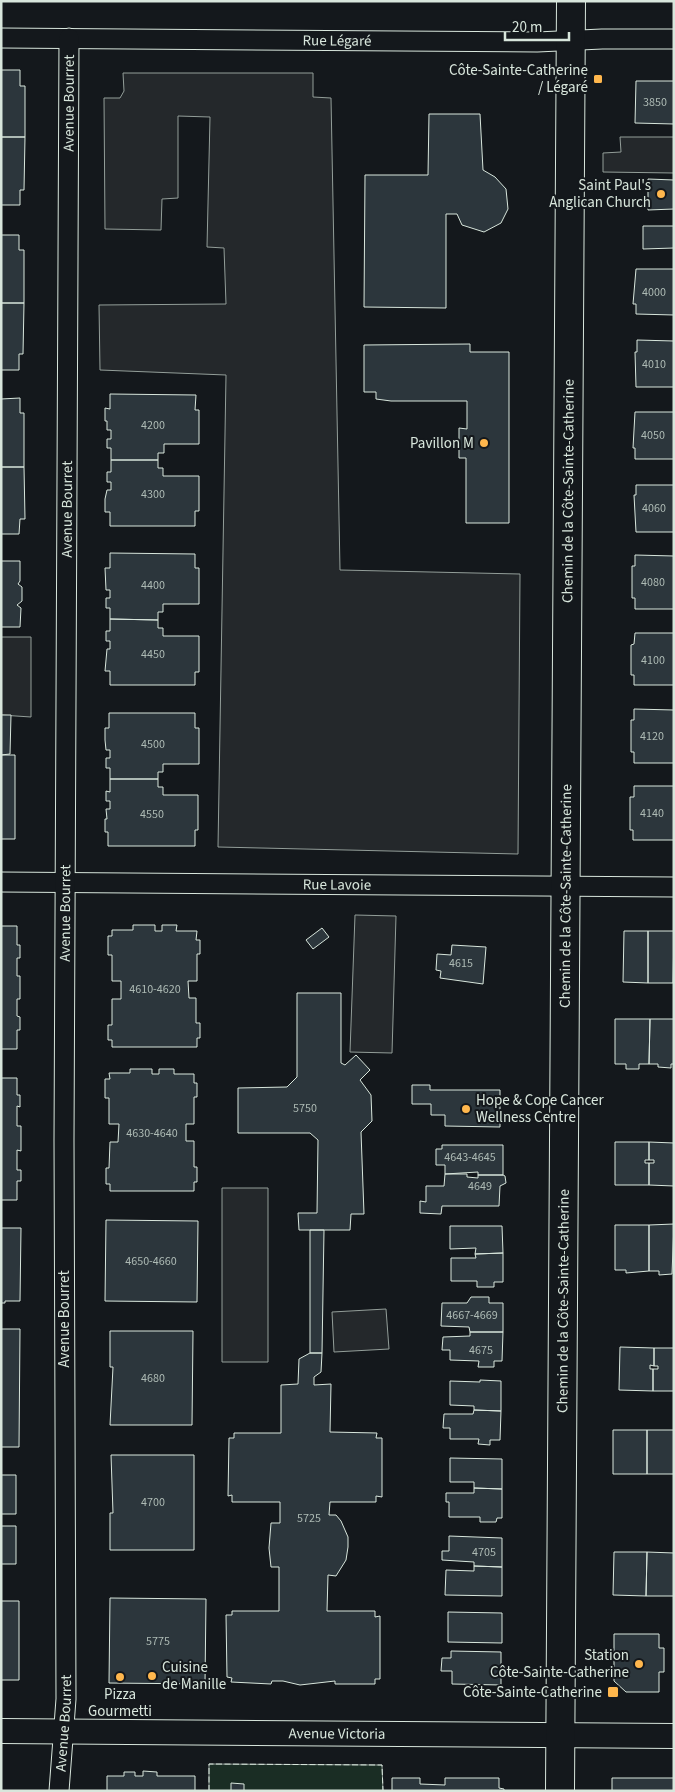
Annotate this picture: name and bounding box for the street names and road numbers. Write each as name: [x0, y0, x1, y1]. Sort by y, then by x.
street label: Rue Légaré: [302, 30, 372, 51]
street label: Avenue Bourret: [58, 55, 79, 152]
street label: Chemin de la Côte-Sainte-Catherine: [557, 379, 579, 603]
street label: Avenue Bourret: [56, 461, 78, 558]
street label: Chemin de la Côte-Sainte-Catherine: [554, 784, 577, 1008]
street label: Avenue Bourret: [54, 865, 76, 962]
street label: Rue Lavoie: [303, 874, 371, 895]
street label: Chemin de la Côte-Sainte-Catherine: [552, 1189, 574, 1413]
street label: Avenue Bourret: [54, 1271, 75, 1367]
street label: Avenue Bourret: [50, 1675, 77, 1772]
street label: Avenue Victoria: [288, 1723, 386, 1744]

